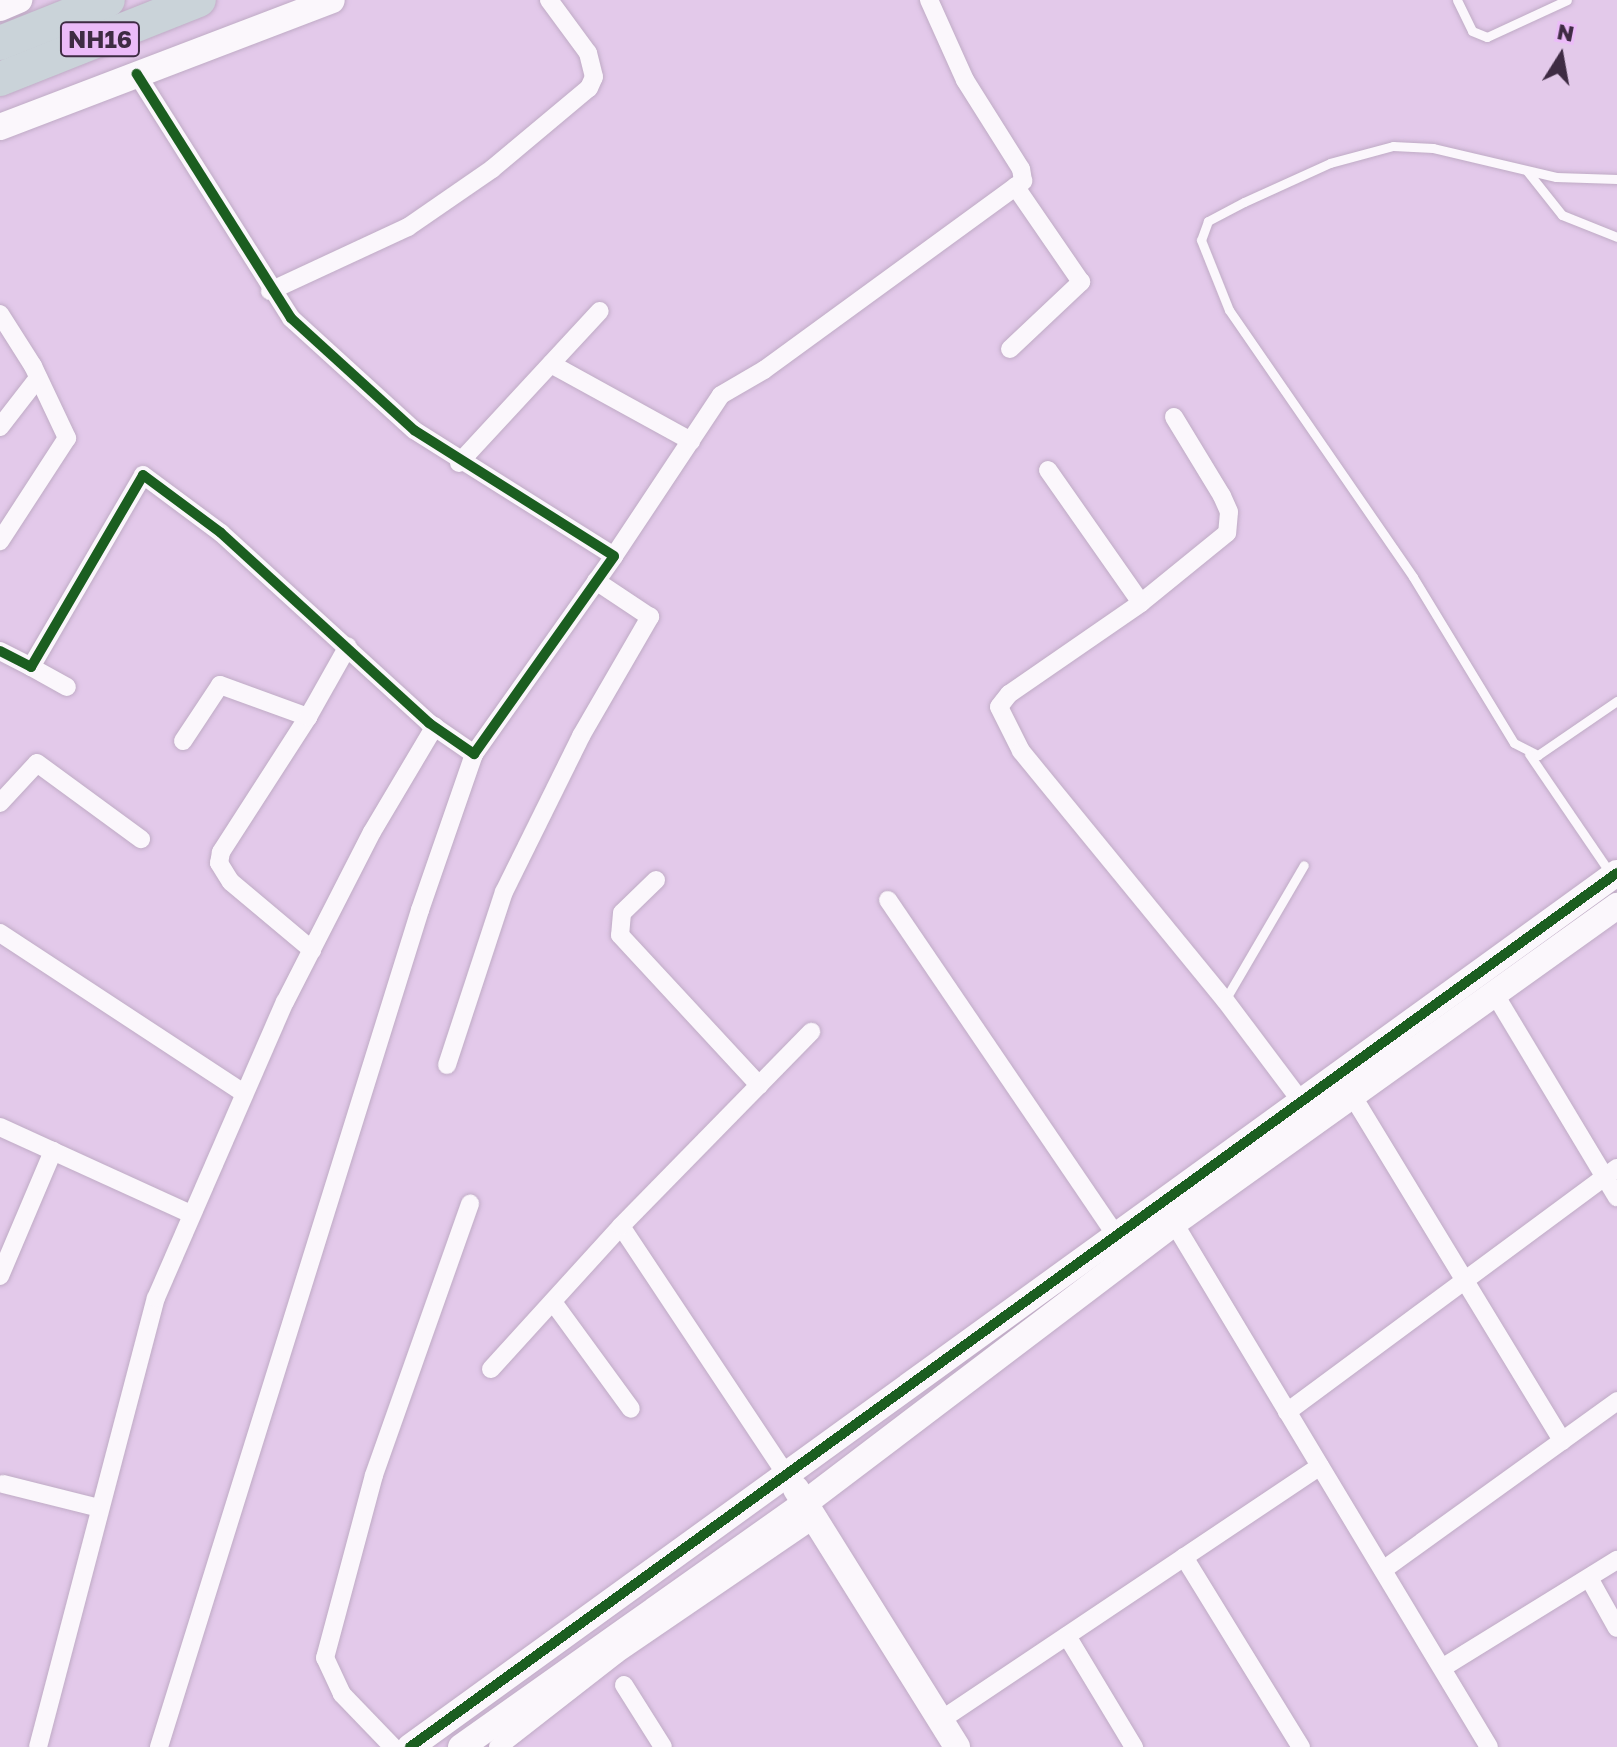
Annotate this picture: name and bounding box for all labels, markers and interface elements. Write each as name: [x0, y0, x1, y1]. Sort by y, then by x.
north arrow: [1521, 16, 1601, 96]
text: N: [1555, 17, 1576, 47]
road number: NH16: [58, 19, 142, 59]

